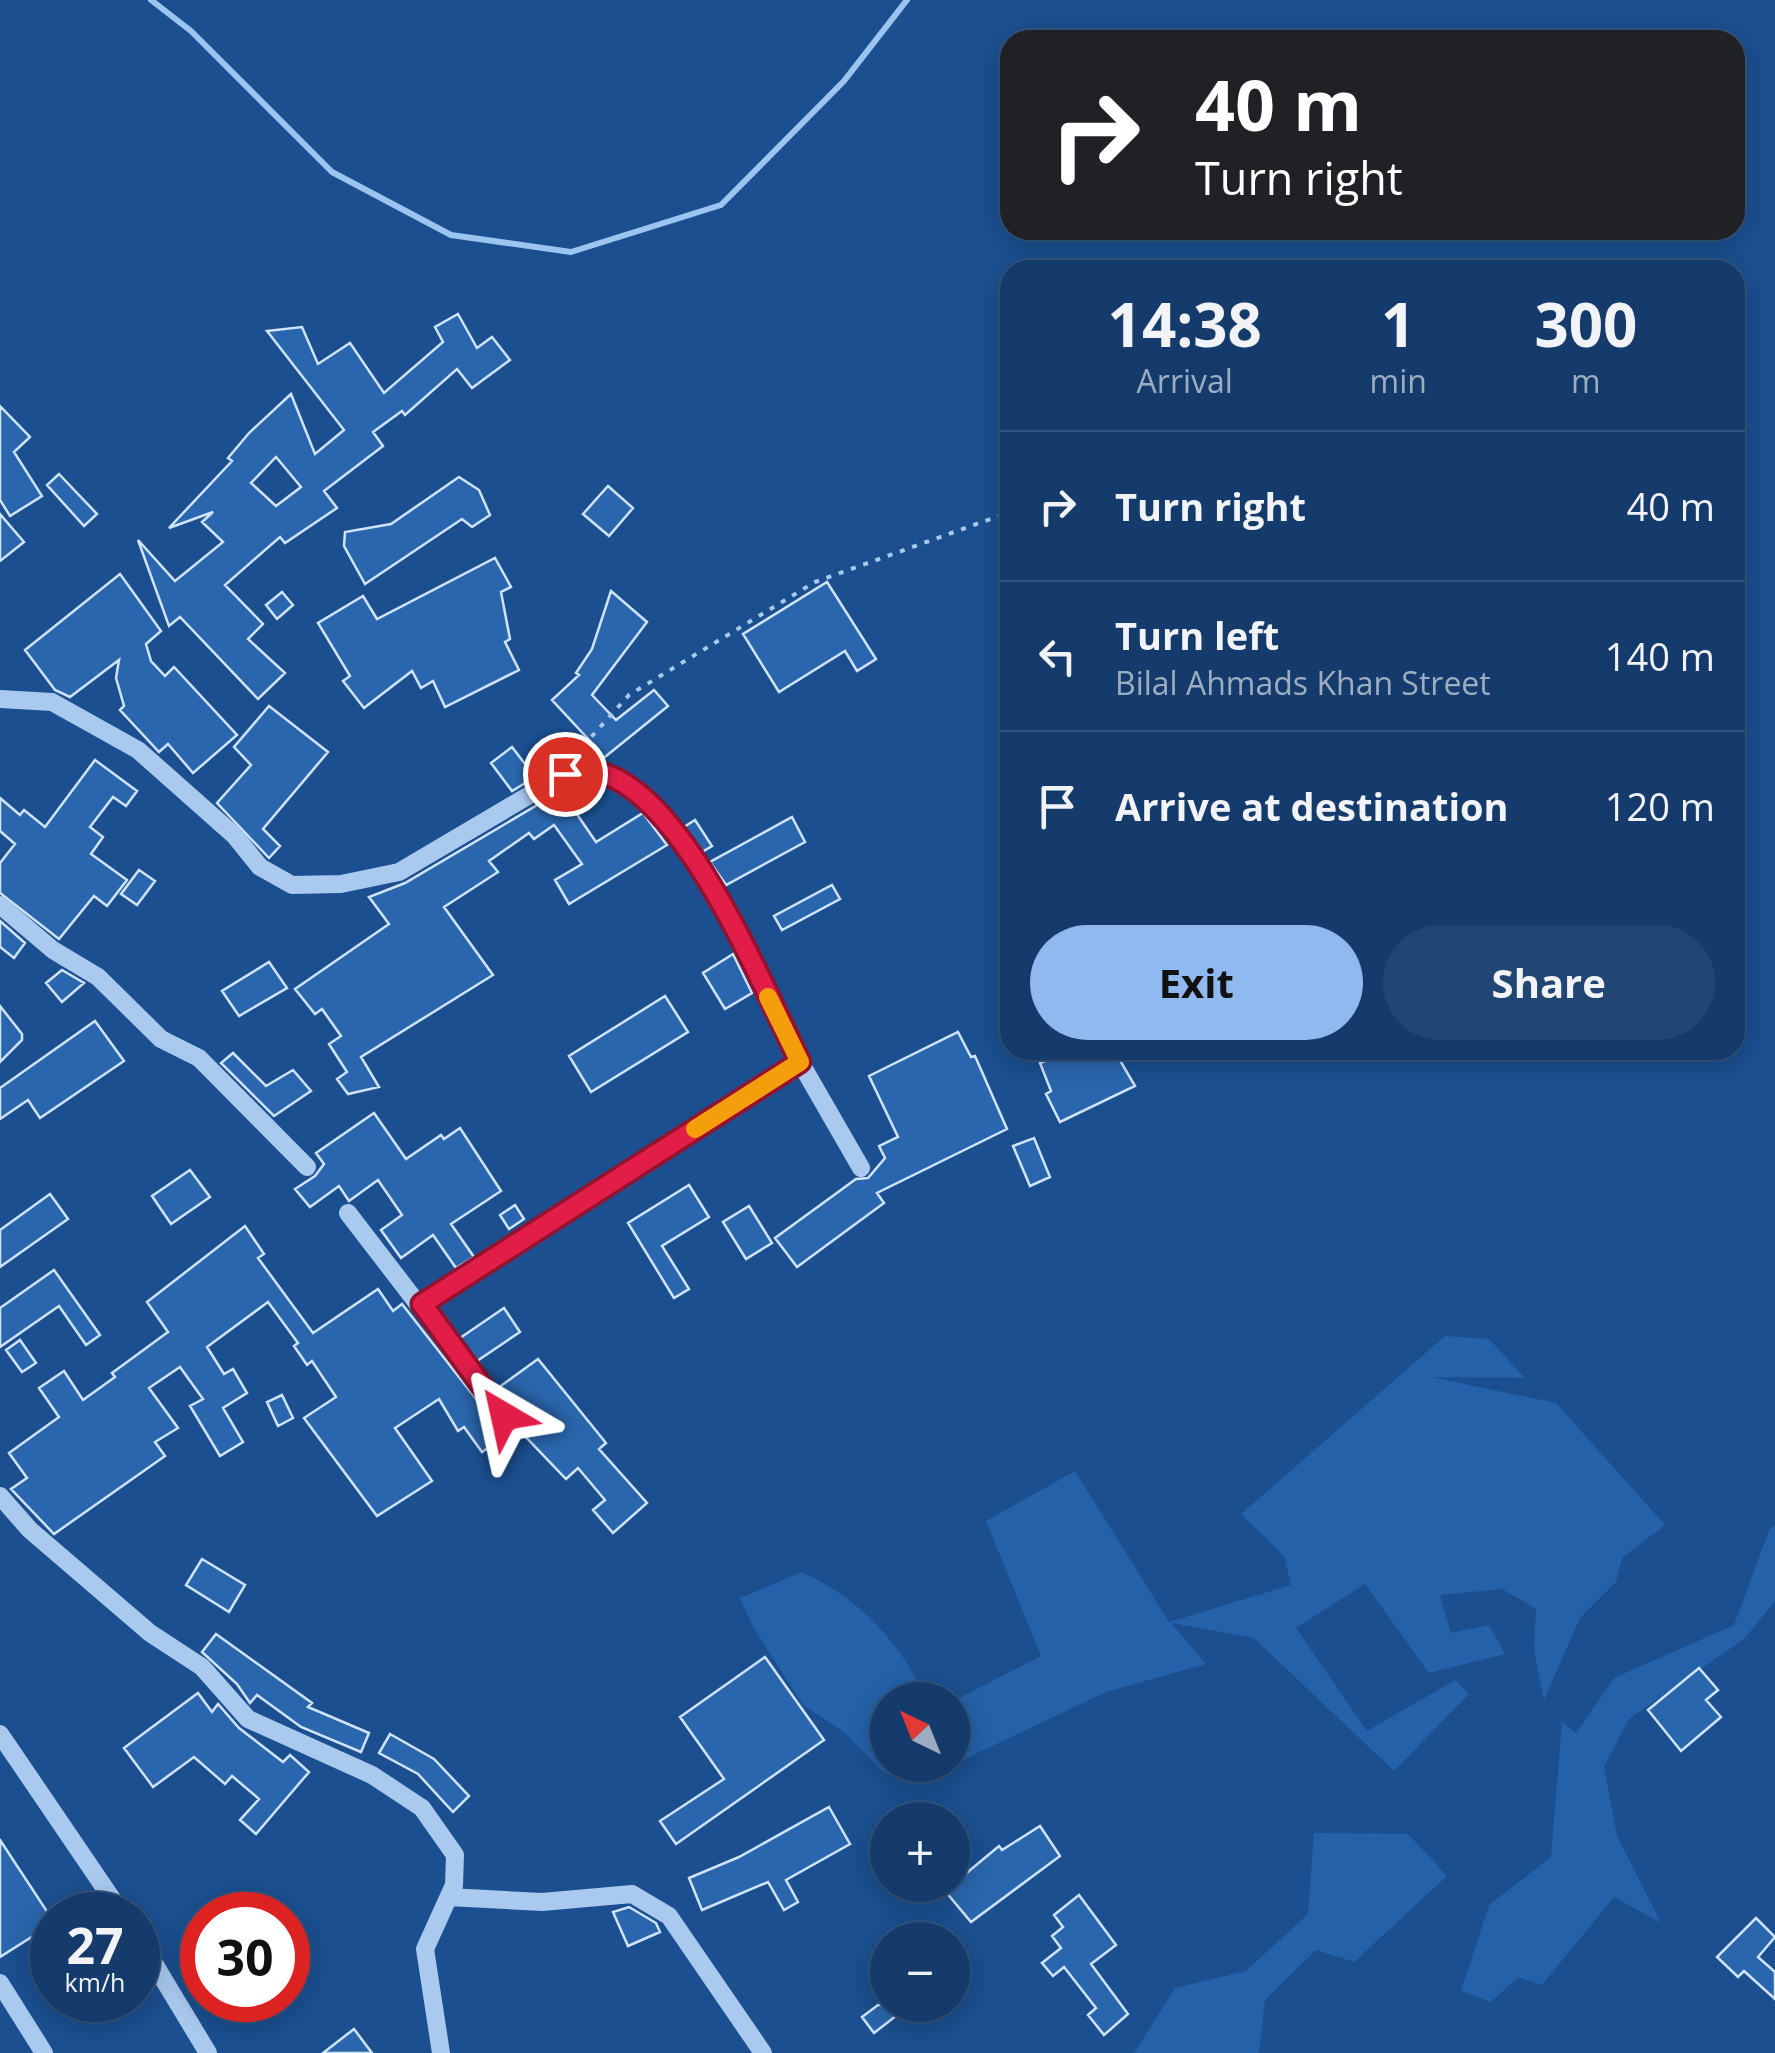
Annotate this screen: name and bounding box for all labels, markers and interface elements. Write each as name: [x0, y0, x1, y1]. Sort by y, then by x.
text: 40 m: [1195, 56, 1362, 152]
icon: right: [1030, 70, 1160, 200]
text: Turn right: [1195, 147, 1403, 208]
text: 14:38: [1108, 283, 1262, 365]
text: 1: [1381, 283, 1415, 365]
text: 300: [1534, 283, 1637, 365]
text: Arrival: [1137, 359, 1233, 402]
text: min: [1370, 359, 1427, 402]
text: m: [1571, 359, 1601, 402]
icon: right: [1030, 479, 1085, 534]
text: Turn right: [1115, 480, 1306, 532]
text: 40 m: [1626, 480, 1715, 532]
text: Turn left: [1115, 609, 1279, 661]
icon: left: [1030, 629, 1085, 684]
text: 140 m: [1605, 630, 1715, 682]
text: Bilal Ahmads Khan Street: [1115, 661, 1491, 704]
pin: [523, 732, 608, 817]
icon: arrive: [538, 747, 593, 802]
icon: arrive: [1030, 779, 1085, 834]
text: Arrive at destination: [1115, 780, 1509, 832]
text: 120 m: [1605, 780, 1715, 832]
button: Exit: [1030, 925, 1363, 1040]
button: Share: [1383, 925, 1715, 1040]
position arrow: [452, 1364, 556, 1468]
north arrow: [870, 1682, 970, 1782]
map controls: [870, 1682, 970, 2022]
button: +: [870, 1802, 970, 1902]
speed limit sign: 30: [180, 1892, 310, 2022]
text: 27: [66, 1911, 124, 1979]
button: −: [870, 1922, 970, 2022]
text: km/h: [65, 1965, 125, 1999]

